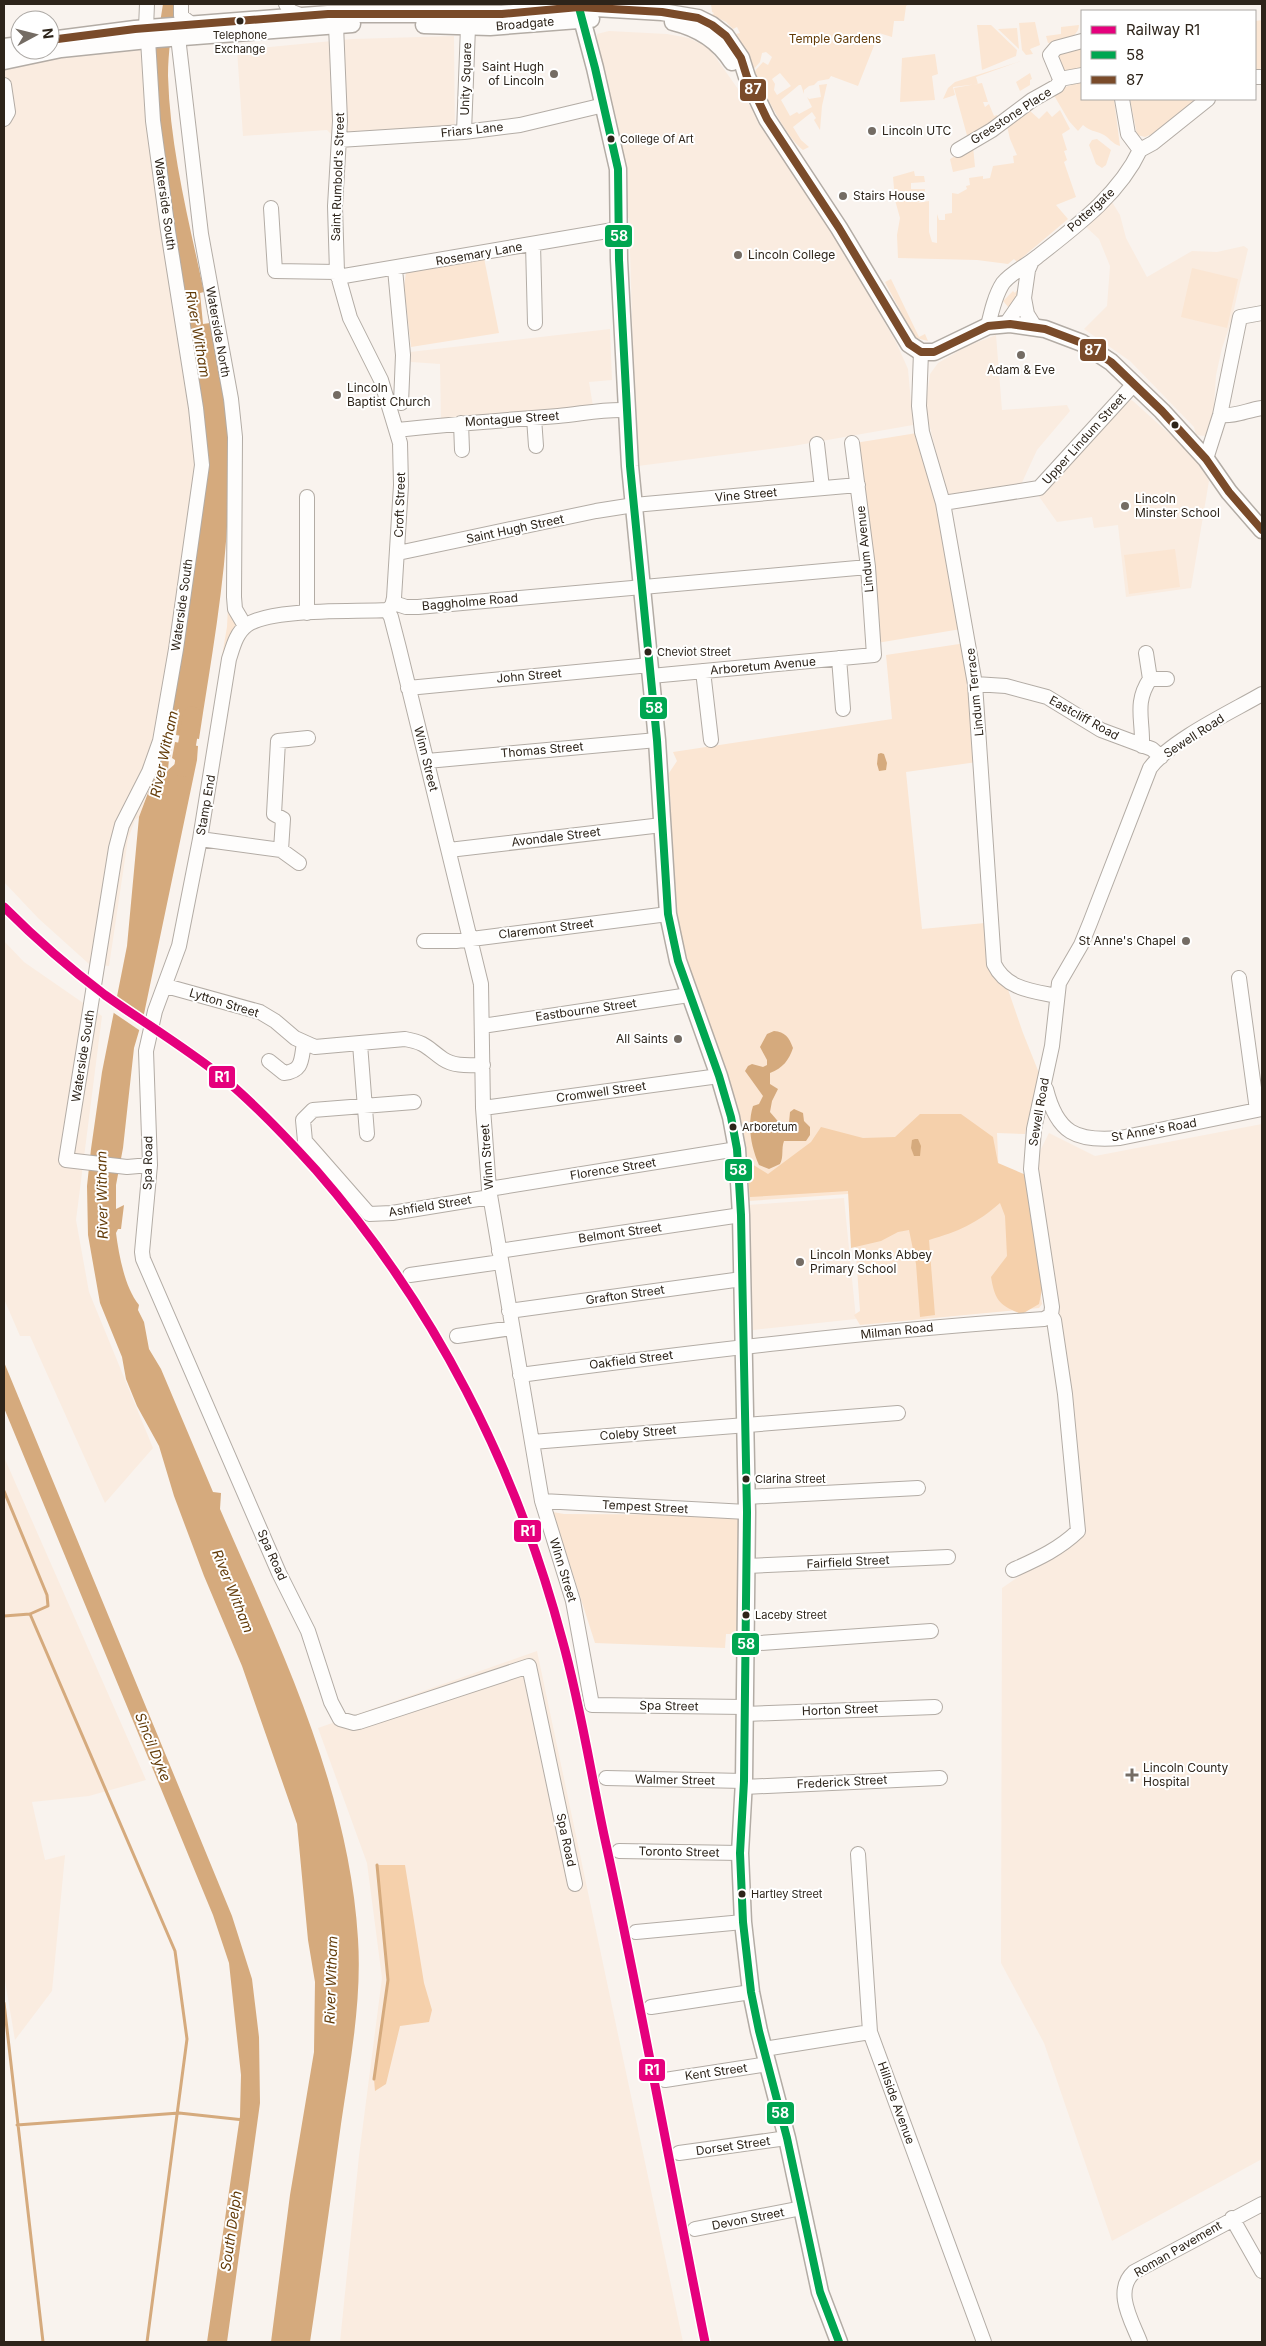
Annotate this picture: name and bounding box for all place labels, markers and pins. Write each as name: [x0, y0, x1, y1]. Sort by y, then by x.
marker: Telephone Exchange: [235, 16, 245, 26]
place label: Telephone Exchange: [213, 28, 267, 56]
place label: Saint Hugh of Lincoln: [482, 59, 544, 88]
marker: Saint Hugh of Lincoln: [548, 68, 560, 80]
place label: Lincoln UTC: [882, 123, 952, 138]
marker: Lincoln UTC: [866, 125, 878, 137]
place label: College Of Art: [620, 132, 694, 146]
marker: College Of Art: [606, 134, 616, 144]
place label: Stairs House: [853, 188, 925, 203]
marker: Stairs House: [837, 190, 849, 202]
place label: Lincoln College: [748, 247, 835, 262]
marker: Lincoln College: [732, 249, 744, 261]
marker: Adam & Eve: [1015, 349, 1027, 361]
place label: Adam & Eve: [987, 362, 1055, 377]
place label: Lincoln Baptist Church: [347, 380, 431, 409]
marker: Lincoln Baptist Church: [331, 389, 343, 401]
unlabelled marker: [1170, 420, 1180, 430]
place label: Lincoln Minster School: [1135, 491, 1220, 520]
marker: Lincoln Minster School: [1119, 500, 1131, 512]
place label: Cheviot Street: [657, 645, 731, 659]
marker: Cheviot Street: [643, 647, 653, 657]
place label: St Anne's Chapel: [1079, 933, 1176, 948]
marker: St Anne's Chapel: [1180, 935, 1192, 947]
place label: All Saints: [616, 1031, 668, 1046]
marker: All Saints: [672, 1033, 684, 1045]
place label: Arboretum: [742, 1120, 797, 1134]
marker: Arboretum: [728, 1122, 738, 1132]
place label: Lincoln Monks Abbey Primary School: [810, 1247, 932, 1276]
marker: Lincoln Monks Abbey Primary School: [794, 1256, 806, 1268]
place label: Clarina Street: [755, 1472, 826, 1486]
marker: Clarina Street: [741, 1474, 751, 1484]
place label: Laceby Street: [755, 1608, 827, 1622]
marker: Laceby Street: [741, 1610, 751, 1620]
place label: Lincoln County Hospital: [1143, 1760, 1229, 1789]
marker: Lincoln County Hospital: [1125, 1768, 1139, 1782]
place label: Hartley Street: [751, 1887, 823, 1901]
marker: Hartley Street: [737, 1889, 747, 1899]

